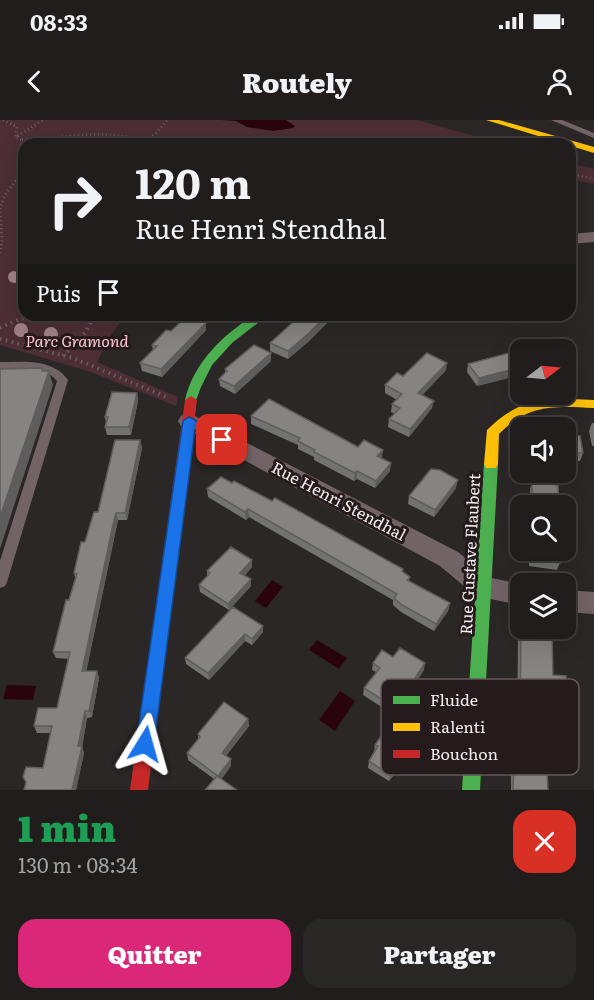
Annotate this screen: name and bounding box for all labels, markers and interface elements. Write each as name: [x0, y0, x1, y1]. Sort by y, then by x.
text: 08:33: [30, 5, 88, 38]
text: Routely: [242, 61, 352, 101]
icon: back: [18, 65, 51, 98]
icon: person: [543, 65, 576, 98]
text: 120 m: [135, 150, 251, 212]
icon: right: [36, 162, 114, 240]
text: Rue Henri Stendhal: [135, 207, 387, 247]
text: Puis: [36, 276, 80, 309]
icon: arrive: [92, 276, 125, 309]
park label: Parc Gramond: [25, 328, 129, 352]
north arrow: [510, 339, 576, 405]
map controls: [510, 339, 576, 639]
pin: [196, 414, 247, 465]
button: sound: [510, 417, 576, 483]
icon: arrive: [205, 423, 238, 456]
street label: Rue Henri Stendhal: [268, 454, 411, 546]
street label: Rue Gustave Flaubert: [453, 472, 485, 635]
button: search: [510, 495, 576, 561]
button: layers: [510, 573, 576, 639]
legend: [381, 679, 579, 775]
text: Fluide: [430, 687, 478, 711]
position arrow: [113, 712, 177, 776]
text: Ralenti: [430, 714, 485, 738]
text: Bouchon: [430, 741, 499, 765]
text: 1 min: [18, 800, 116, 853]
button: close: [513, 810, 576, 873]
text: 130 m · 08:34: [18, 849, 137, 879]
button: Quitter: [18, 919, 291, 988]
button: Partager: [303, 919, 576, 988]

